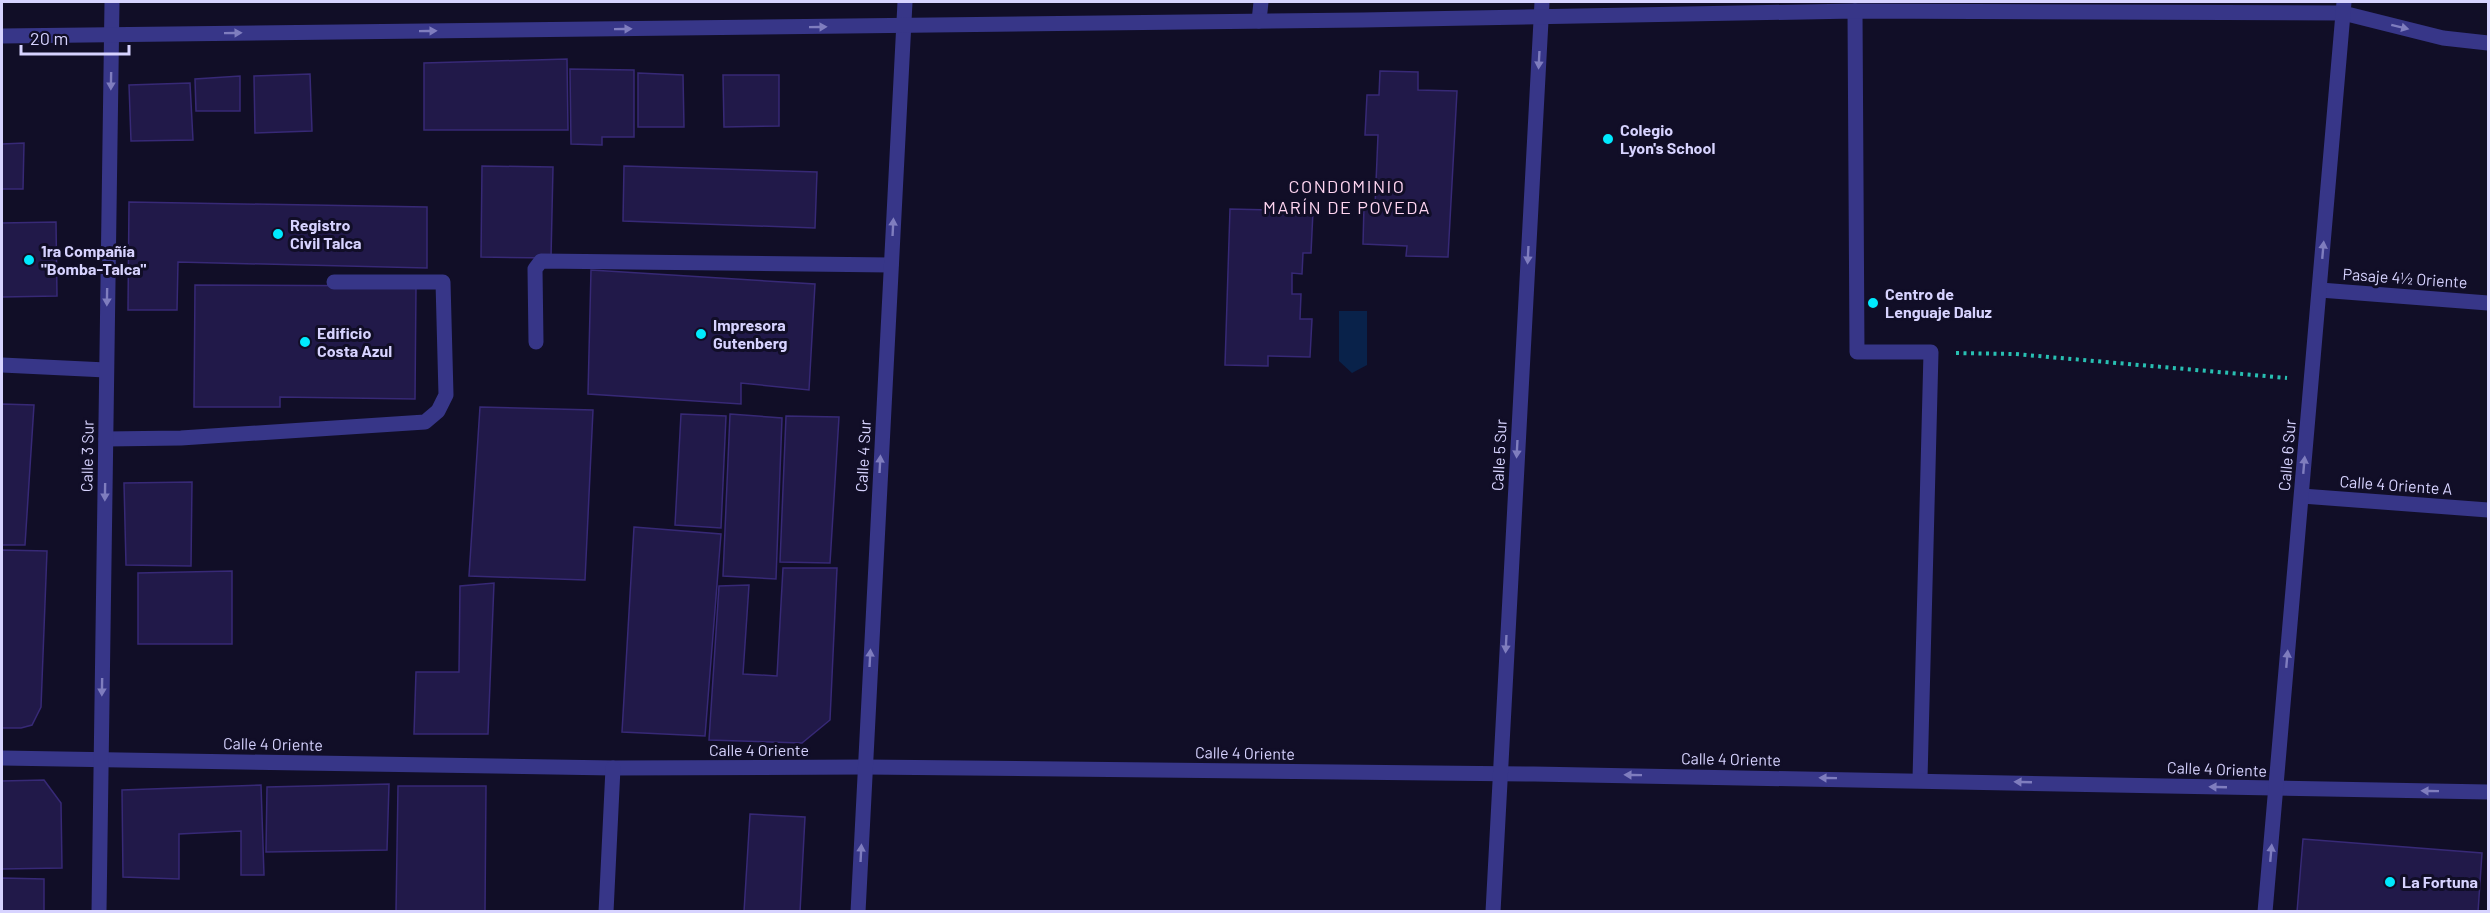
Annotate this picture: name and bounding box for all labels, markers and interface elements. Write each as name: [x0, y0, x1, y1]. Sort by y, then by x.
scale bar: [21, 18, 129, 56]
one-way arrow: [808, 22, 827, 31]
one-way arrow: [2391, 22, 2409, 32]
one-way arrow: [613, 24, 632, 34]
one-way arrow: [418, 26, 437, 36]
text: 20 m: [30, 27, 68, 49]
one-way arrow: [223, 28, 242, 38]
one-way arrow: [1534, 50, 1543, 69]
one-way arrow: [106, 71, 115, 90]
place label: Colegio Lyon's School: [1620, 120, 1715, 157]
marker: Colegio Lyon's School: [1601, 132, 1615, 146]
district label: CONDOMINIO MARÍN DE POVEDA: [1263, 175, 1431, 218]
place label: Registro Civil Talca: [290, 215, 362, 252]
one-way arrow: [888, 217, 897, 236]
marker: Registro Civil Talca: [271, 227, 285, 241]
one-way arrow: [2318, 240, 2328, 259]
place label: 1ra Compañía "Bomba-Talca": [41, 241, 146, 278]
one-way arrow: [1523, 245, 1532, 264]
marker: 1ra Compañía "Bomba-Talca": [22, 253, 36, 267]
street label: Pasaje 4½ Oriente: [2342, 264, 2468, 291]
place label: Centro de Lenguaje Daluz: [1885, 284, 1992, 321]
one-way arrow: [103, 287, 112, 306]
marker: Centro de Lenguaje Daluz: [1866, 296, 1880, 310]
place label: Impresora Gutenberg: [713, 315, 787, 352]
place label: Edificio Costa Azul: [317, 323, 392, 360]
marker: Impresora Gutenberg: [694, 327, 708, 341]
marker: Edificio Costa Azul: [298, 335, 312, 349]
street label: Calle 5 Sur: [1487, 418, 1510, 491]
street label: Calle 6 Sur: [2274, 418, 2299, 492]
street label: Calle 4 Sur: [851, 419, 874, 493]
street label: Calle 3 Sur: [76, 420, 97, 492]
one-way arrow: [1513, 440, 1522, 459]
one-way arrow: [876, 454, 885, 473]
one-way arrow: [2299, 455, 2309, 474]
street label: Calle 4 Oriente A: [2339, 471, 2453, 498]
one-way arrow: [100, 482, 110, 501]
one-way arrow: [1502, 635, 1511, 654]
one-way arrow: [866, 649, 875, 668]
one-way arrow: [2283, 649, 2292, 668]
one-way arrow: [97, 677, 106, 696]
street label: Calle 4 Oriente: [223, 733, 323, 754]
street label: Calle 4 Oriente: [709, 740, 809, 759]
street label: Calle 4 Oriente: [1195, 742, 1295, 763]
street label: Calle 4 Oriente: [1681, 748, 1781, 769]
street label: Calle 4 Oriente: [2167, 757, 2267, 780]
one-way arrow: [1623, 770, 1642, 780]
one-way arrow: [1818, 773, 1837, 783]
one-way arrow: [2013, 777, 2032, 787]
one-way arrow: [2208, 783, 2227, 792]
one-way arrow: [2421, 787, 2440, 796]
one-way arrow: [856, 844, 865, 863]
one-way arrow: [2266, 844, 2275, 863]
place label: La Fortuna: [2402, 872, 2478, 891]
marker: La Fortuna: [2383, 875, 2397, 889]

